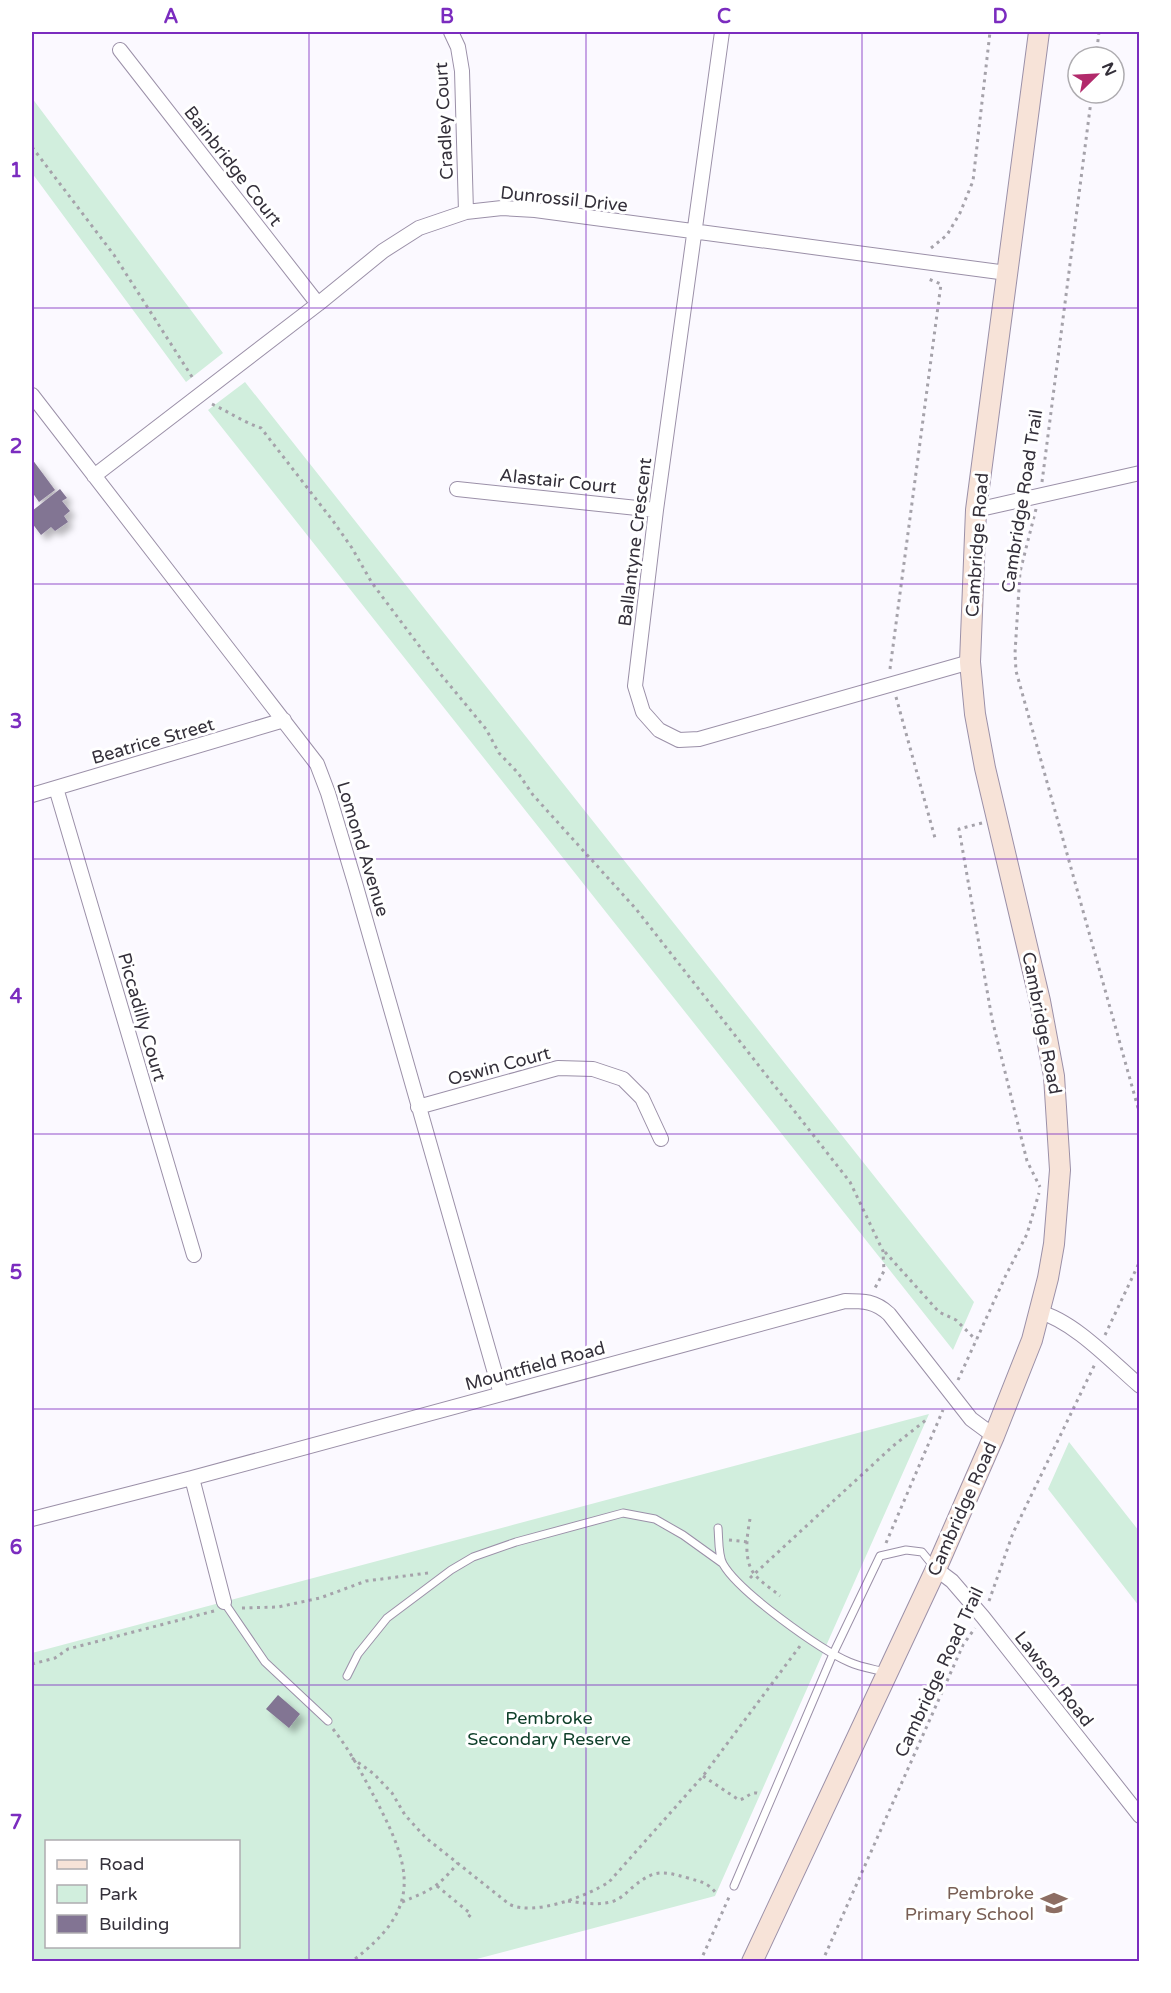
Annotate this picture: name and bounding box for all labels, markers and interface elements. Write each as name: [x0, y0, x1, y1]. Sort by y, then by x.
text: A: [164, 5, 179, 29]
text: B: [440, 5, 454, 29]
text: C: [717, 5, 731, 29]
text: D: [992, 5, 1008, 29]
north arrow: [1066, 45, 1126, 105]
text: N: [1097, 59, 1121, 79]
street label: Cradley Court: [430, 62, 458, 180]
street label: Bainbridge Court: [179, 102, 287, 230]
text: 1: [10, 159, 22, 183]
street label: Dunrossil Drive: [499, 181, 629, 217]
street label: Cambridge Road Trail: [997, 408, 1047, 594]
text: 2: [10, 435, 22, 459]
street label: Ballantyne Crescent: [614, 456, 656, 628]
street label: Alastair Court: [498, 464, 618, 498]
street label: Cambridge Road: [961, 472, 993, 618]
text: 3: [10, 710, 22, 734]
street label: Beatrice Street: [89, 713, 217, 769]
street label: Lomond Avenue: [332, 779, 394, 919]
street label: Piccadilly Court: [113, 950, 171, 1084]
street label: Cambridge Road: [1017, 950, 1067, 1096]
text: 4: [10, 985, 23, 1009]
street label: Oswin Court: [445, 1042, 553, 1090]
text: 5: [10, 1261, 22, 1285]
street label: Mountfield Road: [463, 1337, 607, 1395]
street label: Cambridge Road: [923, 1438, 1001, 1580]
text: 6: [10, 1536, 22, 1560]
street label: Cambridge Road Trail: [890, 1583, 988, 1761]
street label: Lawson Road: [1010, 1627, 1098, 1731]
park label: Pembroke Secondary Reserve: [467, 1707, 631, 1750]
text: 7: [10, 1811, 22, 1835]
legend: [45, 1840, 240, 1948]
text: Road: [99, 1853, 144, 1875]
place label: Pembroke Primary School: [905, 1882, 1034, 1925]
text: Park: [99, 1883, 138, 1905]
school or university icon: Pembroke Primary School: [1039, 1888, 1069, 1918]
text: Building: [99, 1913, 169, 1935]

